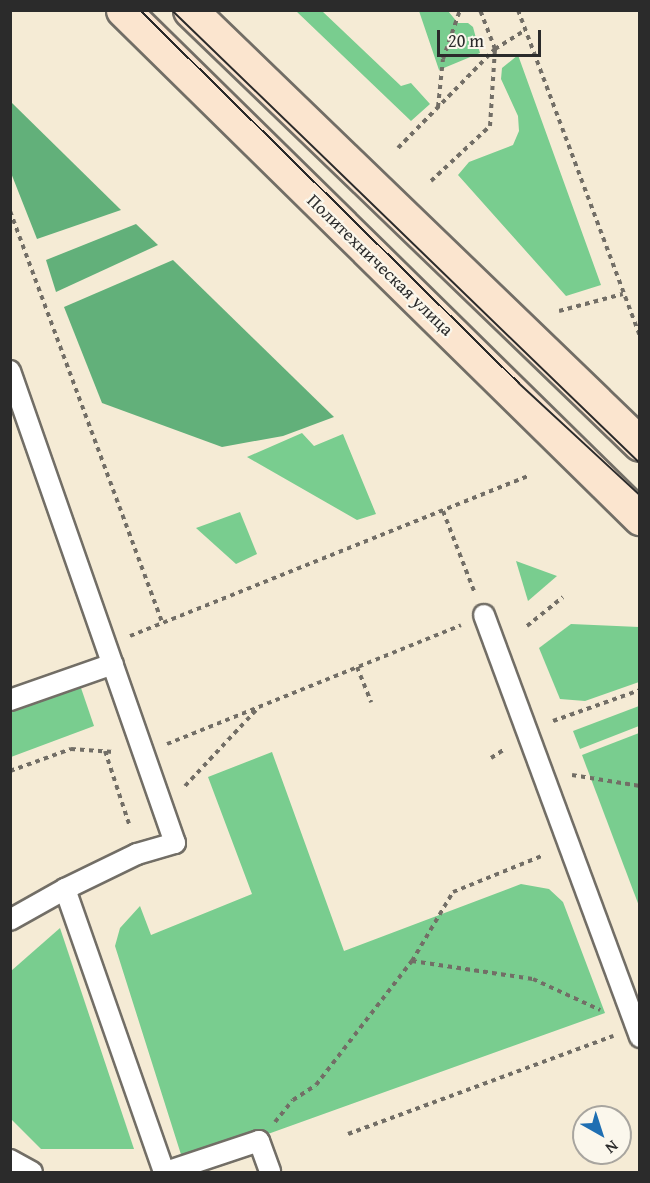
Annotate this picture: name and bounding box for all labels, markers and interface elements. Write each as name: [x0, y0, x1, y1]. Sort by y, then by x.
scale bar: [440, 18, 544, 56]
text: 20 m: [448, 27, 484, 54]
street label: Политехническая улица: [303, 190, 457, 340]
north arrow: [572, 1105, 632, 1165]
text: N: [600, 1135, 624, 1160]

